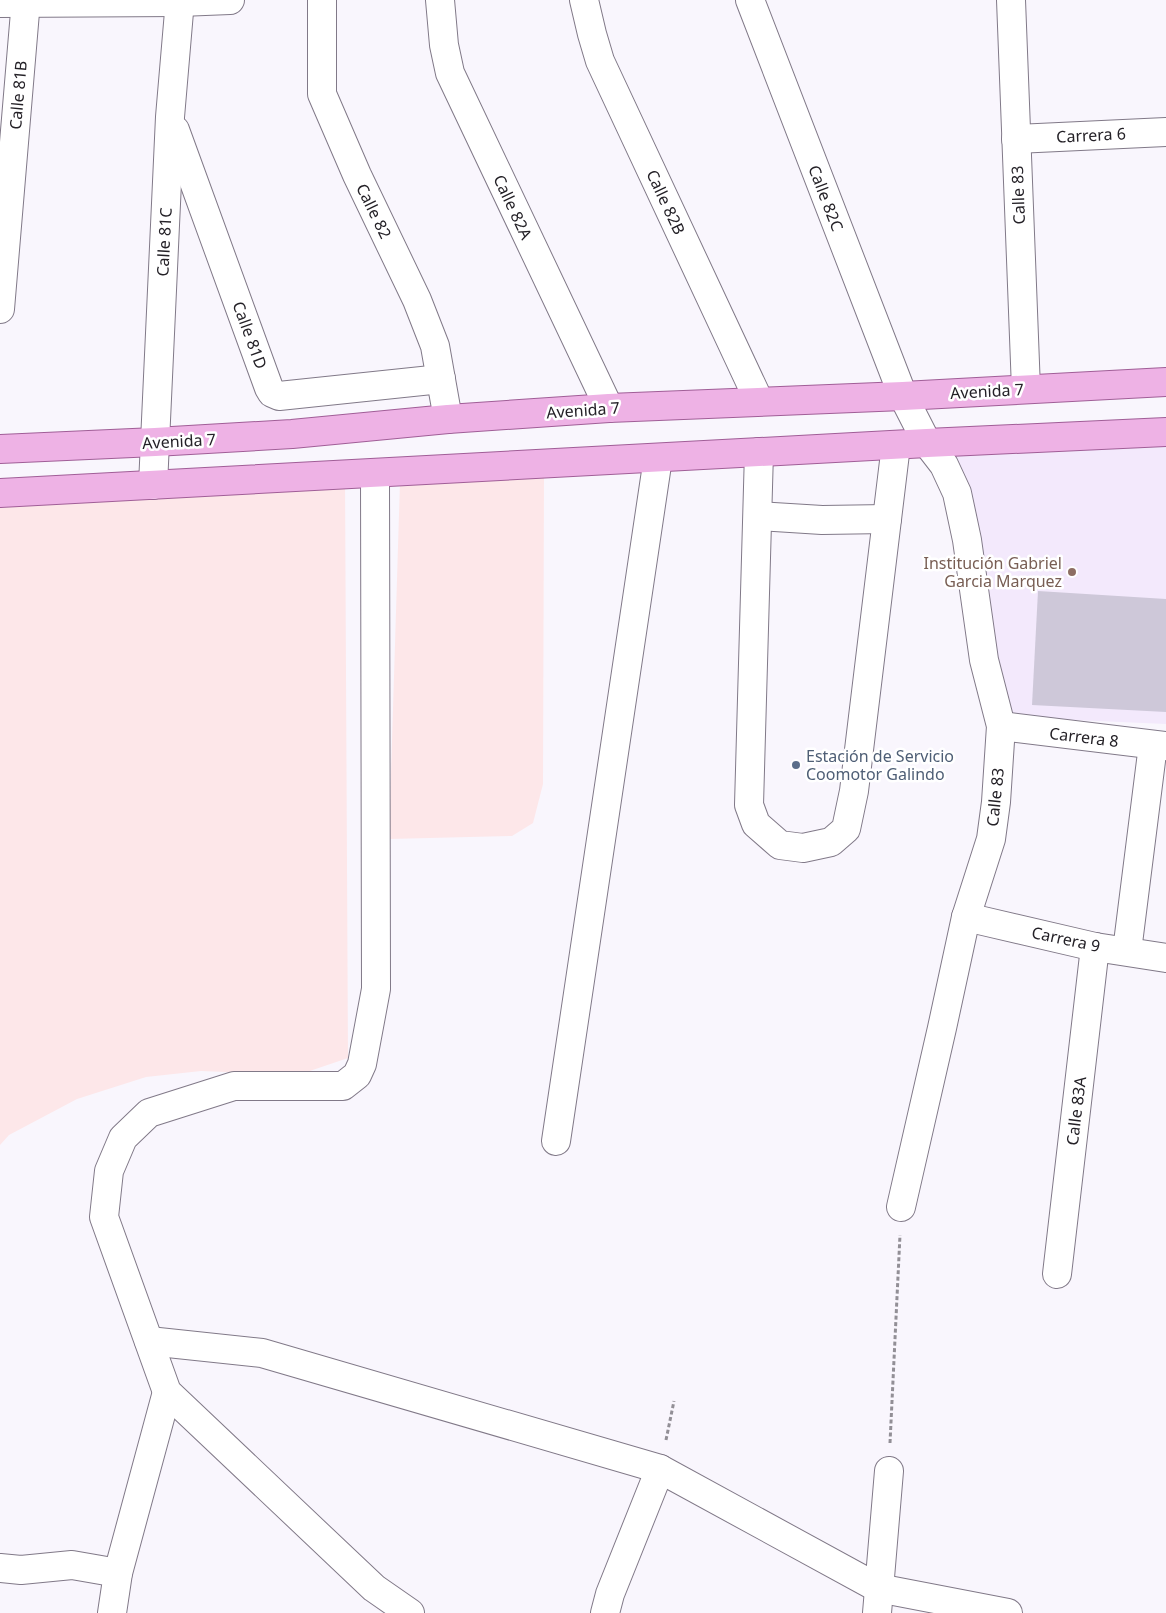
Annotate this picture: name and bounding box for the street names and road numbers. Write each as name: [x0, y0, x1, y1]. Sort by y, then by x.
street label: Calle 81B: [4, 60, 32, 130]
street label: Carrera 6: [1056, 122, 1126, 148]
street label: Calle 82C: [803, 162, 849, 234]
street label: Calle 83: [1006, 165, 1030, 225]
street label: Calle 82B: [641, 166, 691, 238]
street label: Calle 82A: [488, 171, 538, 244]
street label: Calle 82: [351, 180, 397, 242]
street label: Calle 81C: [151, 207, 177, 277]
street label: Calle 81D: [228, 298, 272, 372]
street label: Avenida 7: [950, 378, 1024, 404]
street label: Avenida 7: [546, 396, 620, 424]
street label: Avenida 7: [142, 428, 216, 454]
street label: Carrera 8: [1048, 722, 1120, 752]
street label: Calle 83: [981, 767, 1009, 827]
street label: Carrera 9: [1030, 921, 1102, 957]
street label: Calle 83A: [1061, 1075, 1091, 1147]

